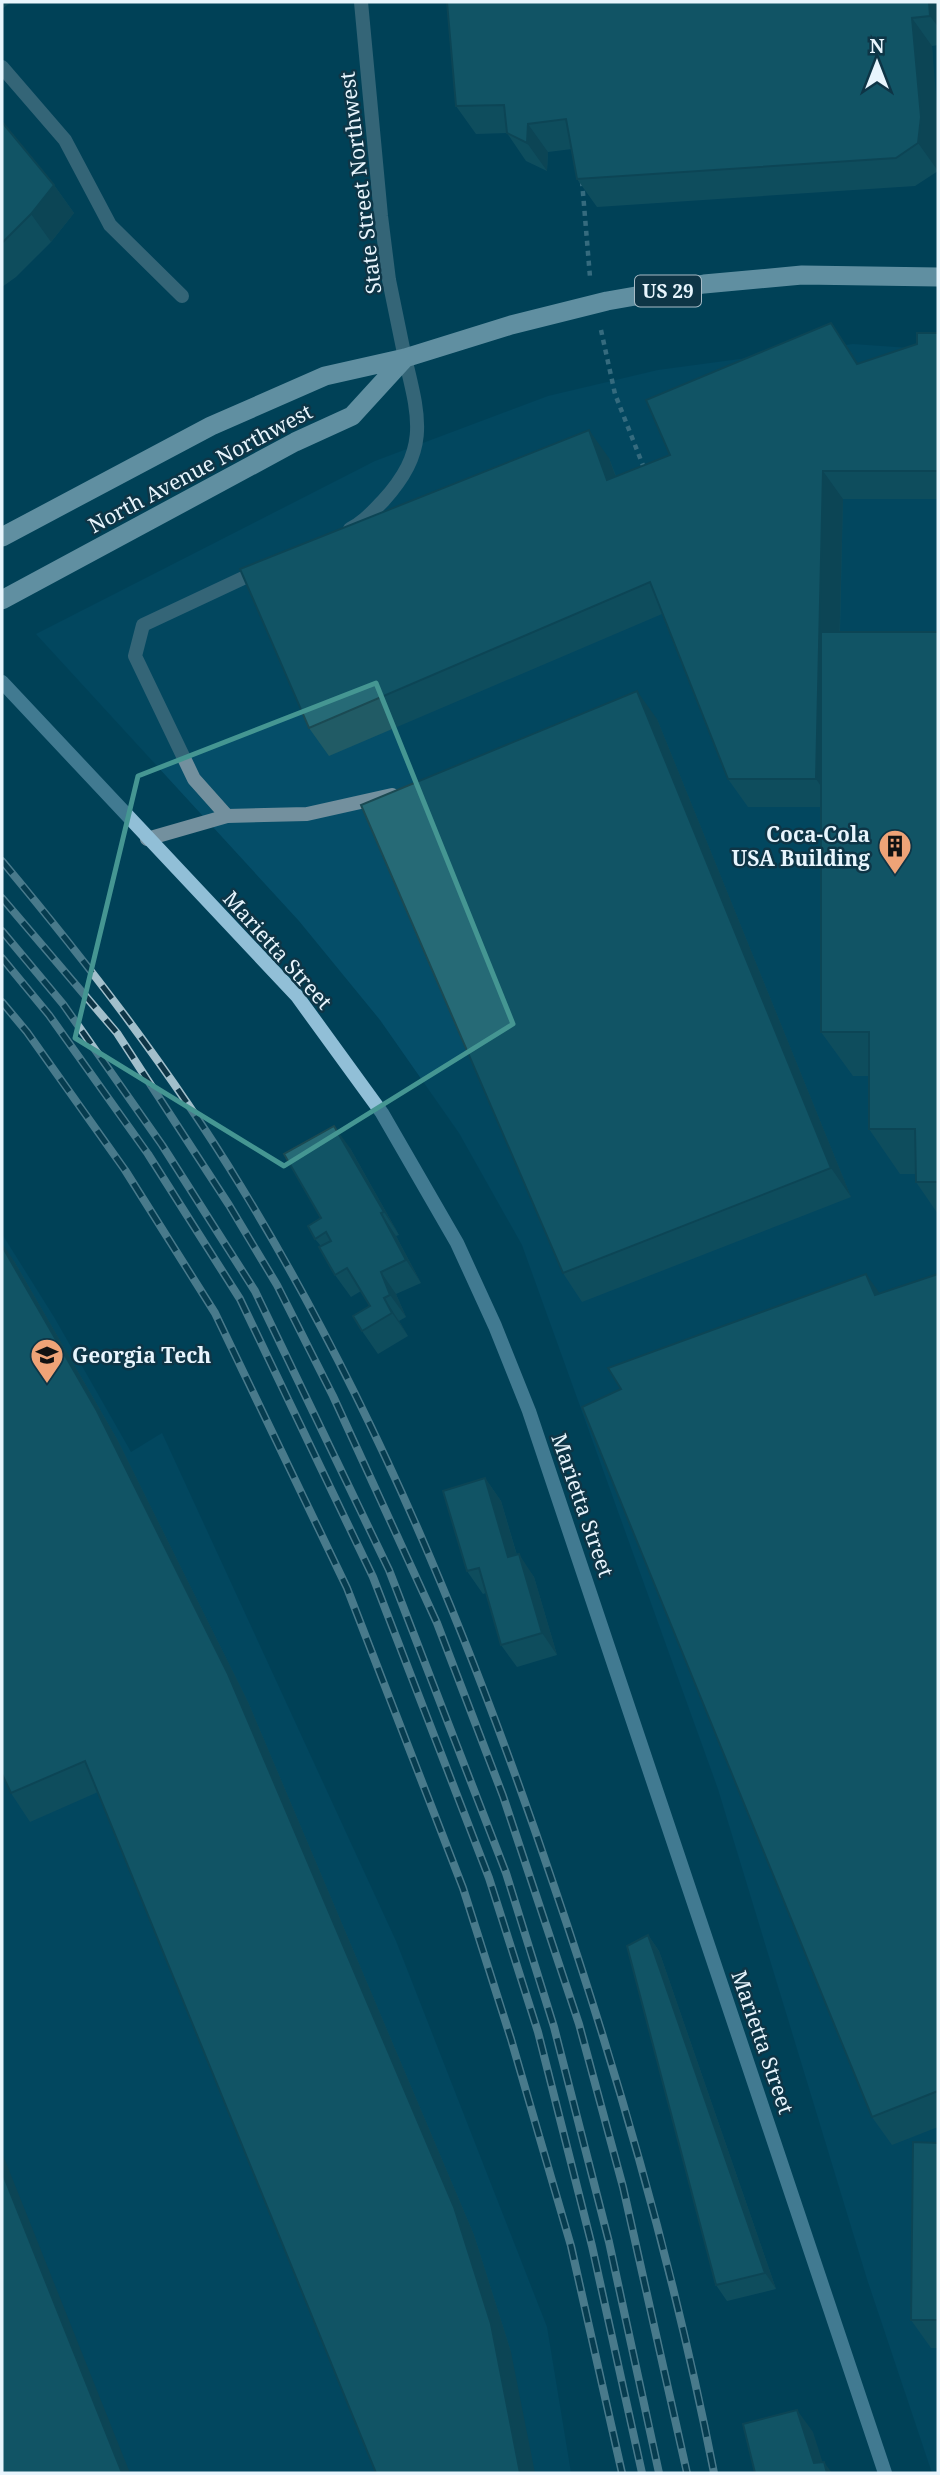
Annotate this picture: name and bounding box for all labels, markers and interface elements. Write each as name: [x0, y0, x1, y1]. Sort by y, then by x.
north arrow: [842, 28, 912, 98]
text: N: [870, 33, 885, 59]
street label: State Street Northwest: [332, 70, 388, 296]
road number: US 29: [635, 276, 701, 306]
street label: North Avenue Northwest: [83, 397, 317, 539]
place label: Coca-Cola USA Building: [732, 820, 870, 872]
building icon: Coca-Cola USA Building: [876, 827, 914, 876]
street label: Marietta Street: [217, 885, 339, 1015]
school or university icon: Georgia Tech: [28, 1336, 66, 1385]
place label: Georgia Tech: [72, 1341, 211, 1369]
street label: Marietta Street: [545, 1430, 621, 1580]
street label: Marietta Street: [725, 1967, 801, 2117]

